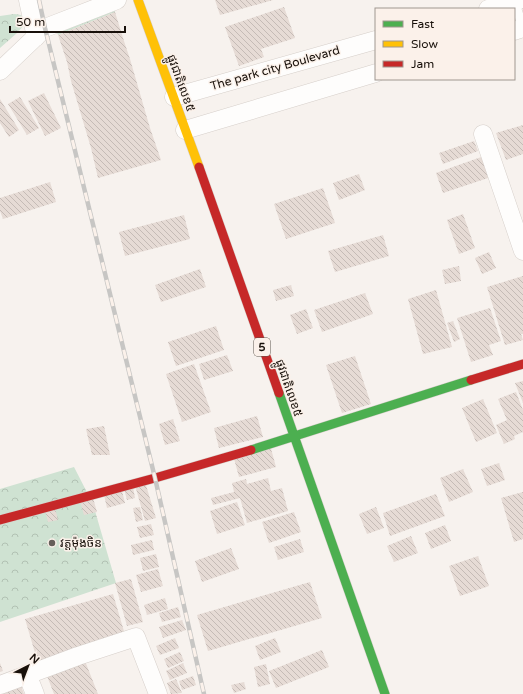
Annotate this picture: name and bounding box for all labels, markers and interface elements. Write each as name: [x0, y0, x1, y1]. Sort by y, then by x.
scale bar: [10, 8, 125, 34]
legend: [375, 8, 515, 80]
text: 50 m: [16, 15, 45, 29]
text: Fast: [411, 17, 435, 31]
text: Slow: [411, 37, 438, 51]
street label: The park city Boulevard: [209, 43, 341, 93]
street label: ផ្លូវជាតិលេខ៥: [161, 52, 198, 115]
text: Jam: [411, 57, 434, 71]
road number: 5: [254, 338, 270, 356]
street label: ផ្លូវជាតិលេខ៥: [269, 357, 305, 420]
place label: វត្តម៉ុងចិន: [60, 536, 102, 550]
marker: វត្តម៉ុងចិន: [47, 538, 57, 548]
north arrow: [8, 646, 48, 686]
text: N: [27, 651, 42, 667]

